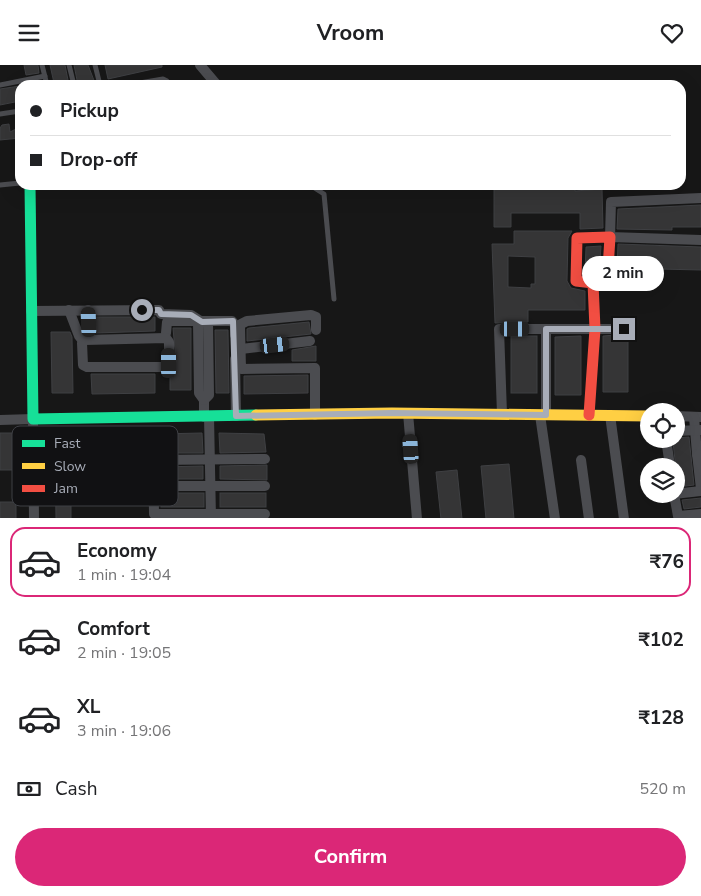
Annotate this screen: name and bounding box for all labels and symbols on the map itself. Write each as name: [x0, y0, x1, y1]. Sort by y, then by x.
callout: 2 min: [583, 257, 665, 291]
route start: [131, 299, 153, 321]
car: [80, 307, 97, 337]
route end: [613, 318, 635, 340]
car: [500, 322, 530, 337]
car: [259, 336, 290, 354]
car: [161, 348, 176, 378]
legend: [12, 426, 178, 506]
text: Fast: [54, 434, 80, 453]
car: [402, 434, 419, 464]
text: Slow: [54, 457, 86, 476]
text: Jam: [53, 479, 78, 498]

